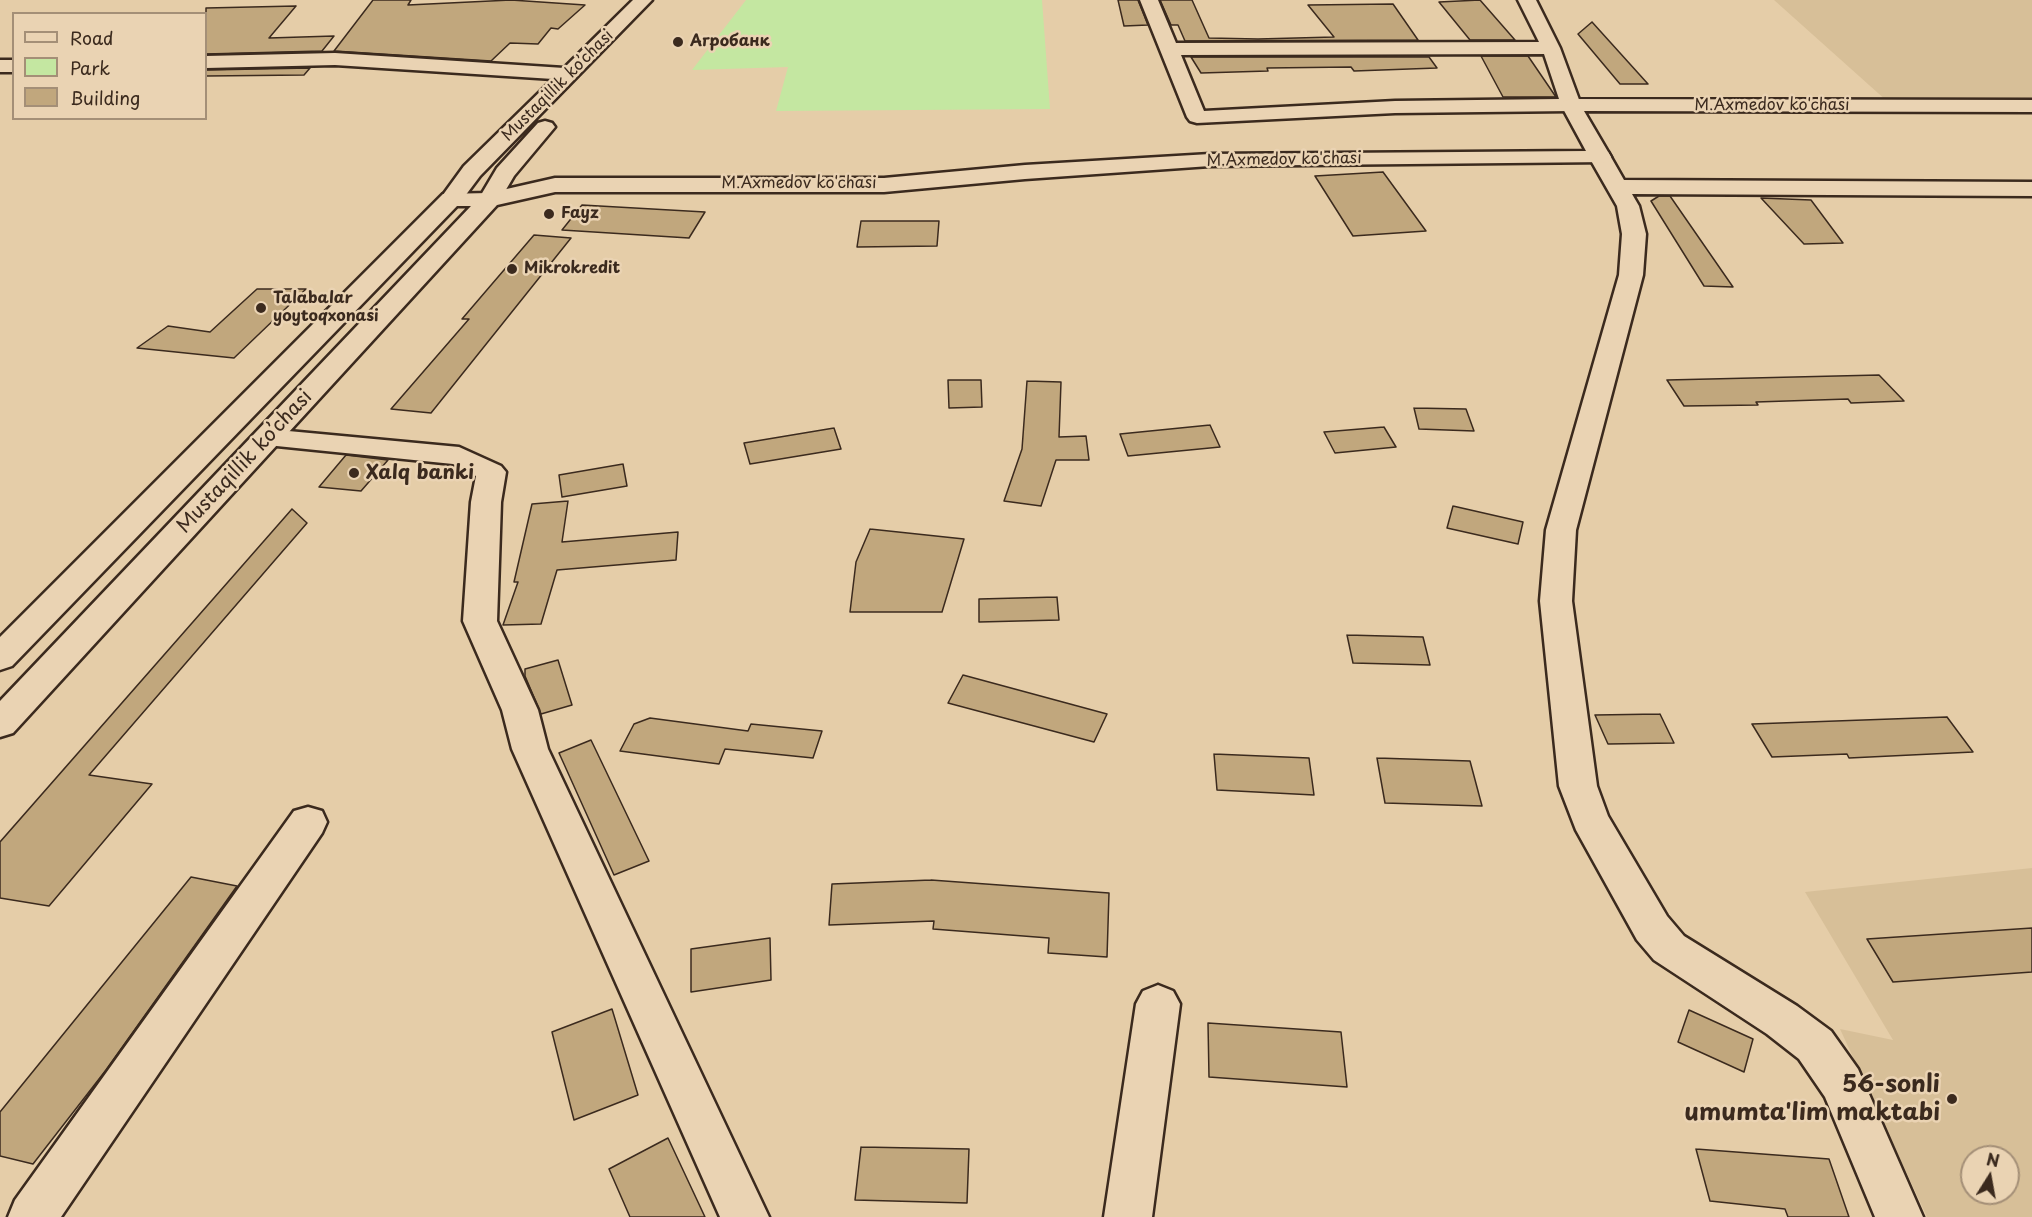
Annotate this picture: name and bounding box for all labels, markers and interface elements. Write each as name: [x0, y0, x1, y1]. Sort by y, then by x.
legend: [12, 12, 207, 120]
text: Road: [70, 24, 114, 51]
street label: Mustaqillik ko’chasi: [498, 26, 618, 146]
place label: Агробанк: [690, 32, 770, 52]
marker: Агробанк: [671, 35, 685, 49]
text: Park: [70, 54, 110, 81]
text: Building: [70, 84, 140, 111]
street label: M.Axmedov ko'chasi: [1694, 96, 1850, 116]
street label: M.Axmedov ko'chasi: [1206, 149, 1362, 171]
street label: M.Axmedov ko'chasi: [721, 174, 877, 194]
place label: Fayz: [561, 204, 599, 224]
marker: Fayz: [542, 207, 556, 221]
place label: Mikrokredit: [524, 259, 620, 279]
marker: Mikrokredit: [505, 262, 519, 276]
place label: Talabalar yoytoqxonasi: [273, 289, 379, 327]
marker: Talabalar yoytoqxonasi: [254, 301, 268, 315]
street label: Mustaqillik ko’chasi: [172, 385, 318, 539]
place label: Xalq banki: [366, 461, 474, 485]
marker: Xalq banki: [347, 466, 361, 480]
place label: 56-sonli umumta'lim maktabi: [1684, 1071, 1940, 1127]
marker: 56-sonli umumta'lim maktabi: [1945, 1092, 1959, 1106]
north arrow: [1960, 1145, 2020, 1205]
text: N: [1985, 1146, 2002, 1172]

